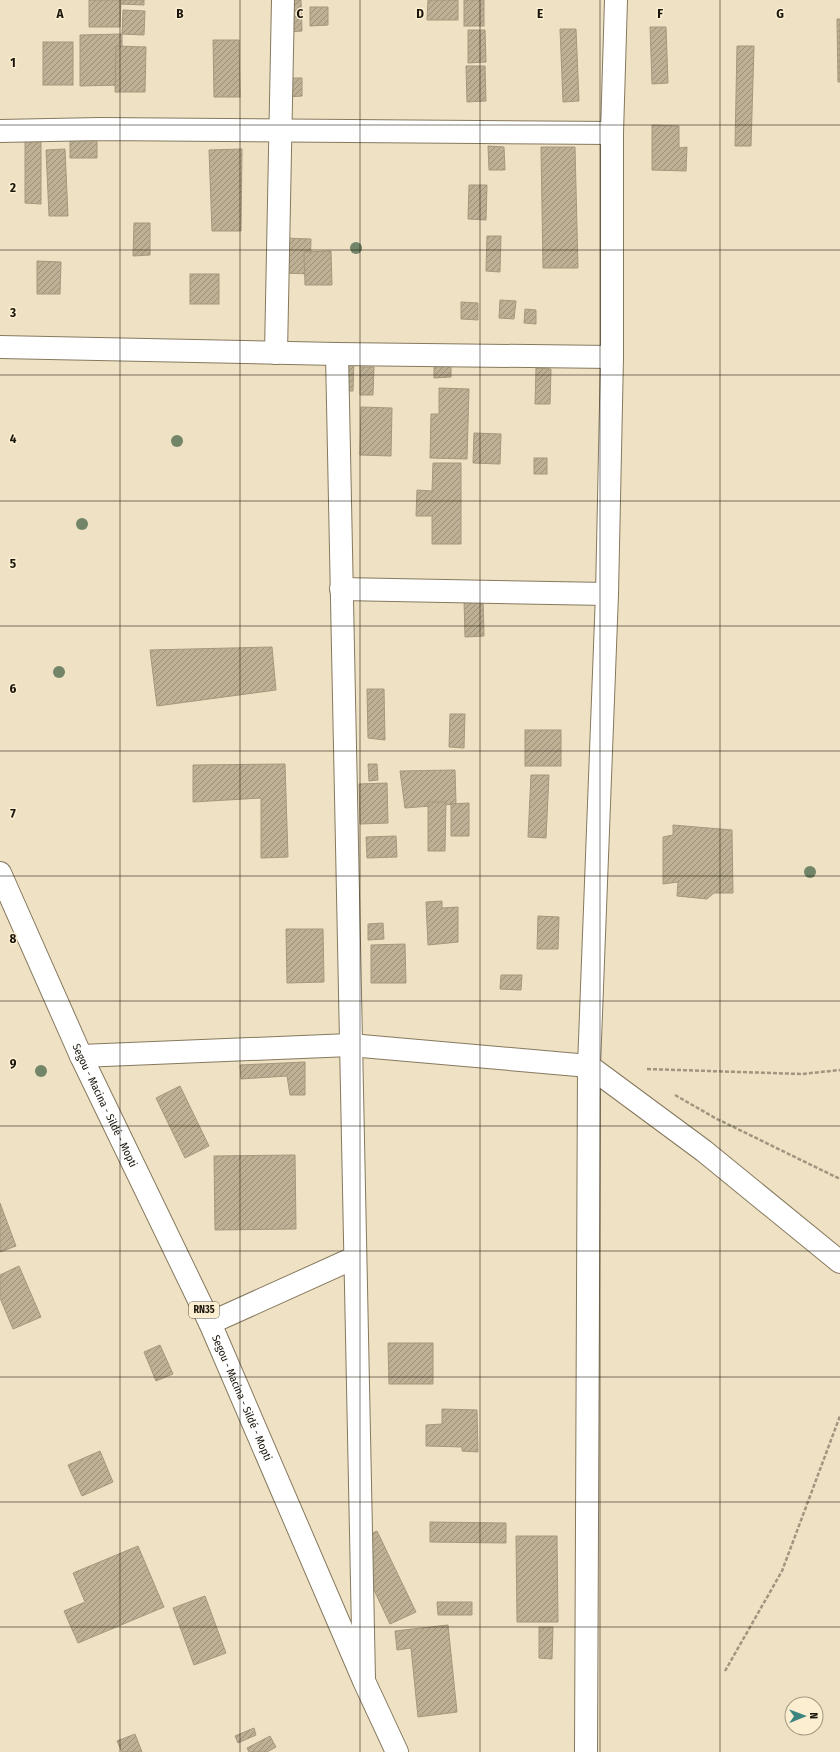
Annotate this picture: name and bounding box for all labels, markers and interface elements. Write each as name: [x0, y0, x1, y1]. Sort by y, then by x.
text: A: [55, 6, 64, 21]
text: B: [176, 6, 184, 21]
text: C: [297, 6, 304, 21]
text: D: [416, 6, 424, 21]
text: E: [537, 6, 543, 21]
text: F: [657, 6, 663, 21]
text: G: [776, 6, 784, 21]
text: 1: [10, 55, 16, 70]
text: 2: [9, 180, 16, 195]
text: 3: [9, 305, 16, 320]
text: 4: [10, 431, 17, 446]
text: 5: [10, 556, 16, 571]
text: 6: [10, 681, 17, 696]
text: 7: [10, 806, 16, 821]
text: 8: [10, 931, 17, 946]
street label: Segou - Macina - Sildé - Mopti: [70, 1042, 140, 1169]
text: 9: [10, 1056, 17, 1071]
road number: RN35: [189, 1302, 219, 1318]
street label: Segou - Macina - Sildé - Mopti: [209, 1333, 275, 1463]
north arrow: [784, 1696, 824, 1736]
text: N: [807, 1712, 820, 1719]

